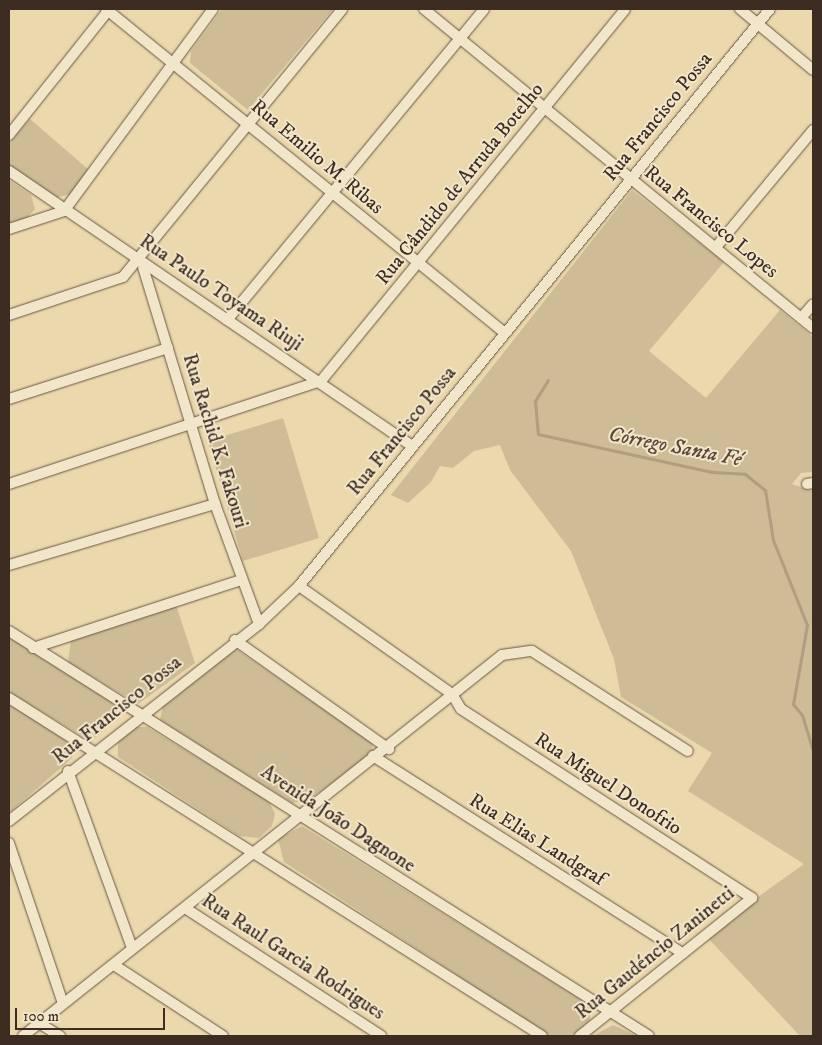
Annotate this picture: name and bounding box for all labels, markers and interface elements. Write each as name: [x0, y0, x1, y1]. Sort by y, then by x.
street label: Rua Francisco Possa: [599, 48, 717, 186]
street label: Rua Cândido de Arruda Botelho: [371, 78, 549, 290]
street label: Rua Emilio M. Ribas: [246, 95, 388, 219]
street label: Rua Francisco Lopes: [639, 161, 783, 283]
street label: Rua Paulo Toyama Riuji: [135, 229, 307, 357]
street label: Rua Rachid K. Fakouri: [177, 351, 253, 531]
street label: Rua Francisco Possa: [343, 362, 461, 500]
water label: Córrego Santa Fé: [606, 422, 744, 472]
street label: Rua Francisco Possa: [48, 651, 186, 769]
street label: Rua Miguel Donofrio: [530, 728, 686, 840]
street label: Avenida João Dagnone: [256, 760, 420, 878]
street label: Rua Elias Landgraf: [465, 789, 609, 891]
street label: Rua Gaudéncio Zaninetti: [571, 881, 739, 1025]
street label: Rua Raul Garcia Rodrigues: [197, 889, 389, 1025]
scale bar: [18, 998, 168, 1030]
text: 100 m: [23, 1007, 59, 1026]

